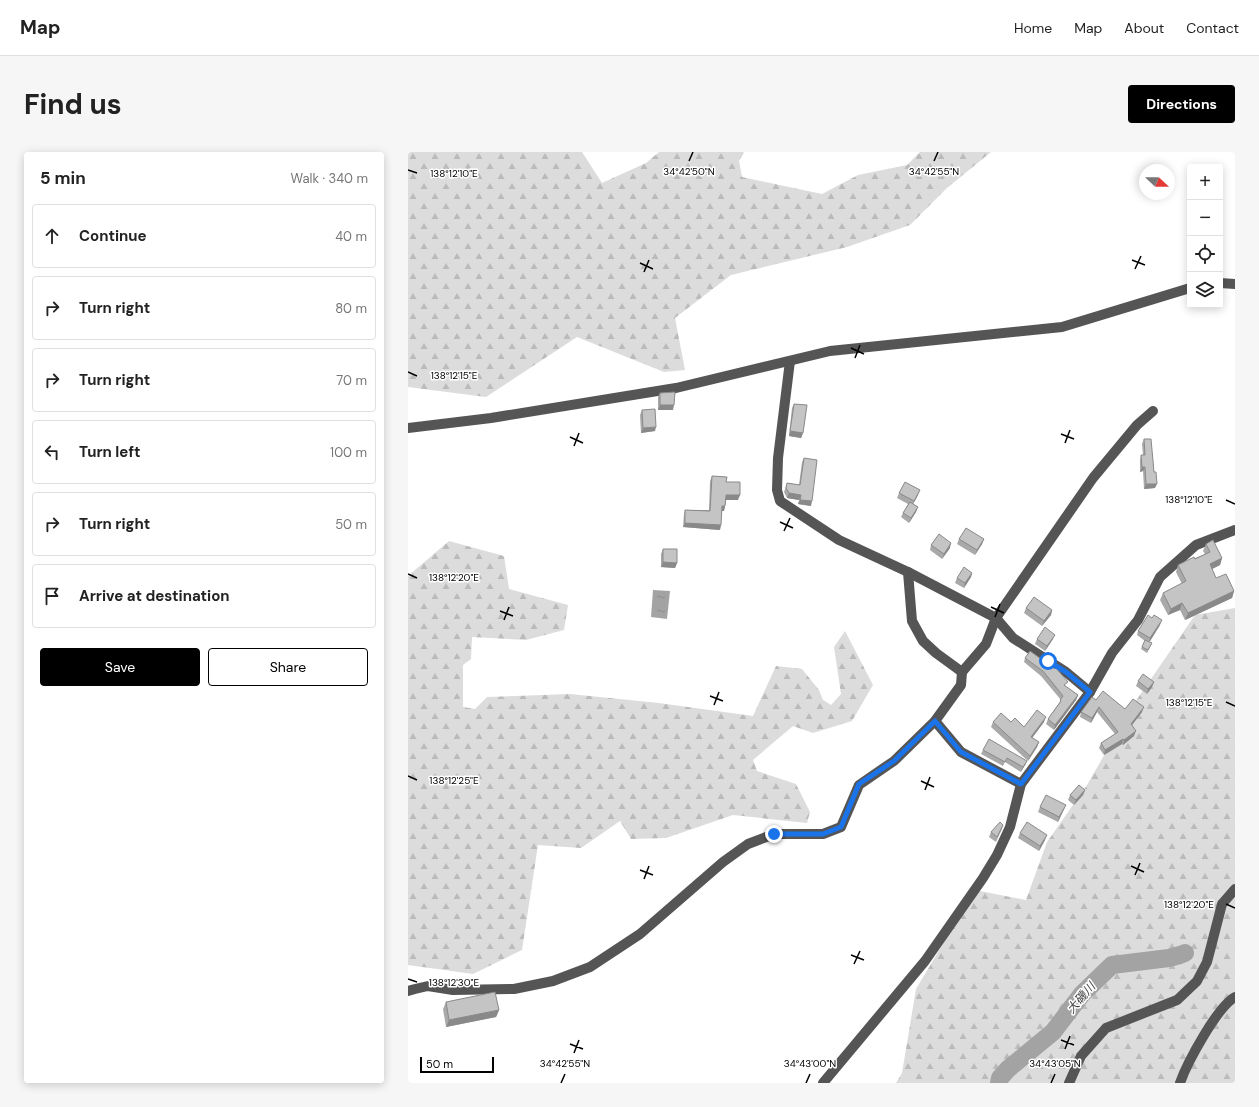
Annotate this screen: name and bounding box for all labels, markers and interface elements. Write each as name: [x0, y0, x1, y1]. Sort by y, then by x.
text: Map: [20, 15, 60, 40]
text: Home: [1014, 19, 1052, 37]
text: Map: [1074, 19, 1102, 37]
text: About: [1124, 19, 1164, 37]
text: Contact: [1186, 19, 1239, 37]
button: Directions: [1128, 85, 1235, 123]
text: Find us: [24, 86, 122, 123]
north arrow: [1139, 164, 1175, 200]
map controls: [1187, 164, 1223, 308]
button: +: [1187, 164, 1223, 200]
text: 34°42'50"N: [663, 165, 715, 178]
text: 34°42'55"N: [909, 165, 959, 178]
text: 5 min: [40, 167, 86, 189]
text: 138°12'10"E: [430, 167, 478, 180]
text: Walk · 340 m: [291, 170, 368, 187]
button: −: [1187, 200, 1223, 236]
icon: ahead: [41, 225, 63, 247]
text: Continue: [79, 226, 147, 246]
text: 40 m: [335, 228, 367, 245]
button: locate: [1187, 236, 1223, 272]
button: layers: [1187, 272, 1223, 308]
icon: right: [41, 297, 63, 319]
text: Turn right: [79, 298, 150, 318]
text: 80 m: [335, 300, 367, 317]
icon: right: [41, 369, 63, 391]
text: 138°12'15"E: [431, 369, 478, 382]
text: Turn right: [79, 370, 150, 390]
text: 70 m: [336, 372, 367, 389]
icon: left: [41, 441, 63, 463]
text: Turn left: [79, 442, 140, 462]
text: 100 m: [330, 444, 367, 461]
text: 138°12'10"E: [1165, 493, 1213, 506]
icon: right: [41, 513, 63, 535]
text: Turn right: [79, 514, 150, 534]
text: 50 m: [335, 516, 367, 533]
text: 138°12'20"E: [429, 571, 479, 584]
icon: arrive: [41, 585, 63, 607]
text: Arrive at destination: [79, 586, 230, 606]
button: Save: [40, 648, 200, 686]
button: Share: [208, 648, 368, 686]
route start: [1039, 652, 1057, 670]
text: 138°12'15"E: [1166, 696, 1213, 709]
text: 138°12'25"E: [429, 774, 479, 787]
route end: [765, 825, 783, 843]
text: 138°12'20"E: [1164, 898, 1214, 911]
text: 138°12'30"E: [429, 976, 480, 989]
water label: 大磯川: [1063, 978, 1100, 1017]
scale bar: [420, 1055, 494, 1074]
text: 50 m: [426, 1057, 453, 1071]
text: 34°42'55"N: [540, 1057, 590, 1070]
text: 34°43'00"N: [784, 1057, 836, 1070]
text: 34°43'05"N: [1029, 1057, 1081, 1070]

